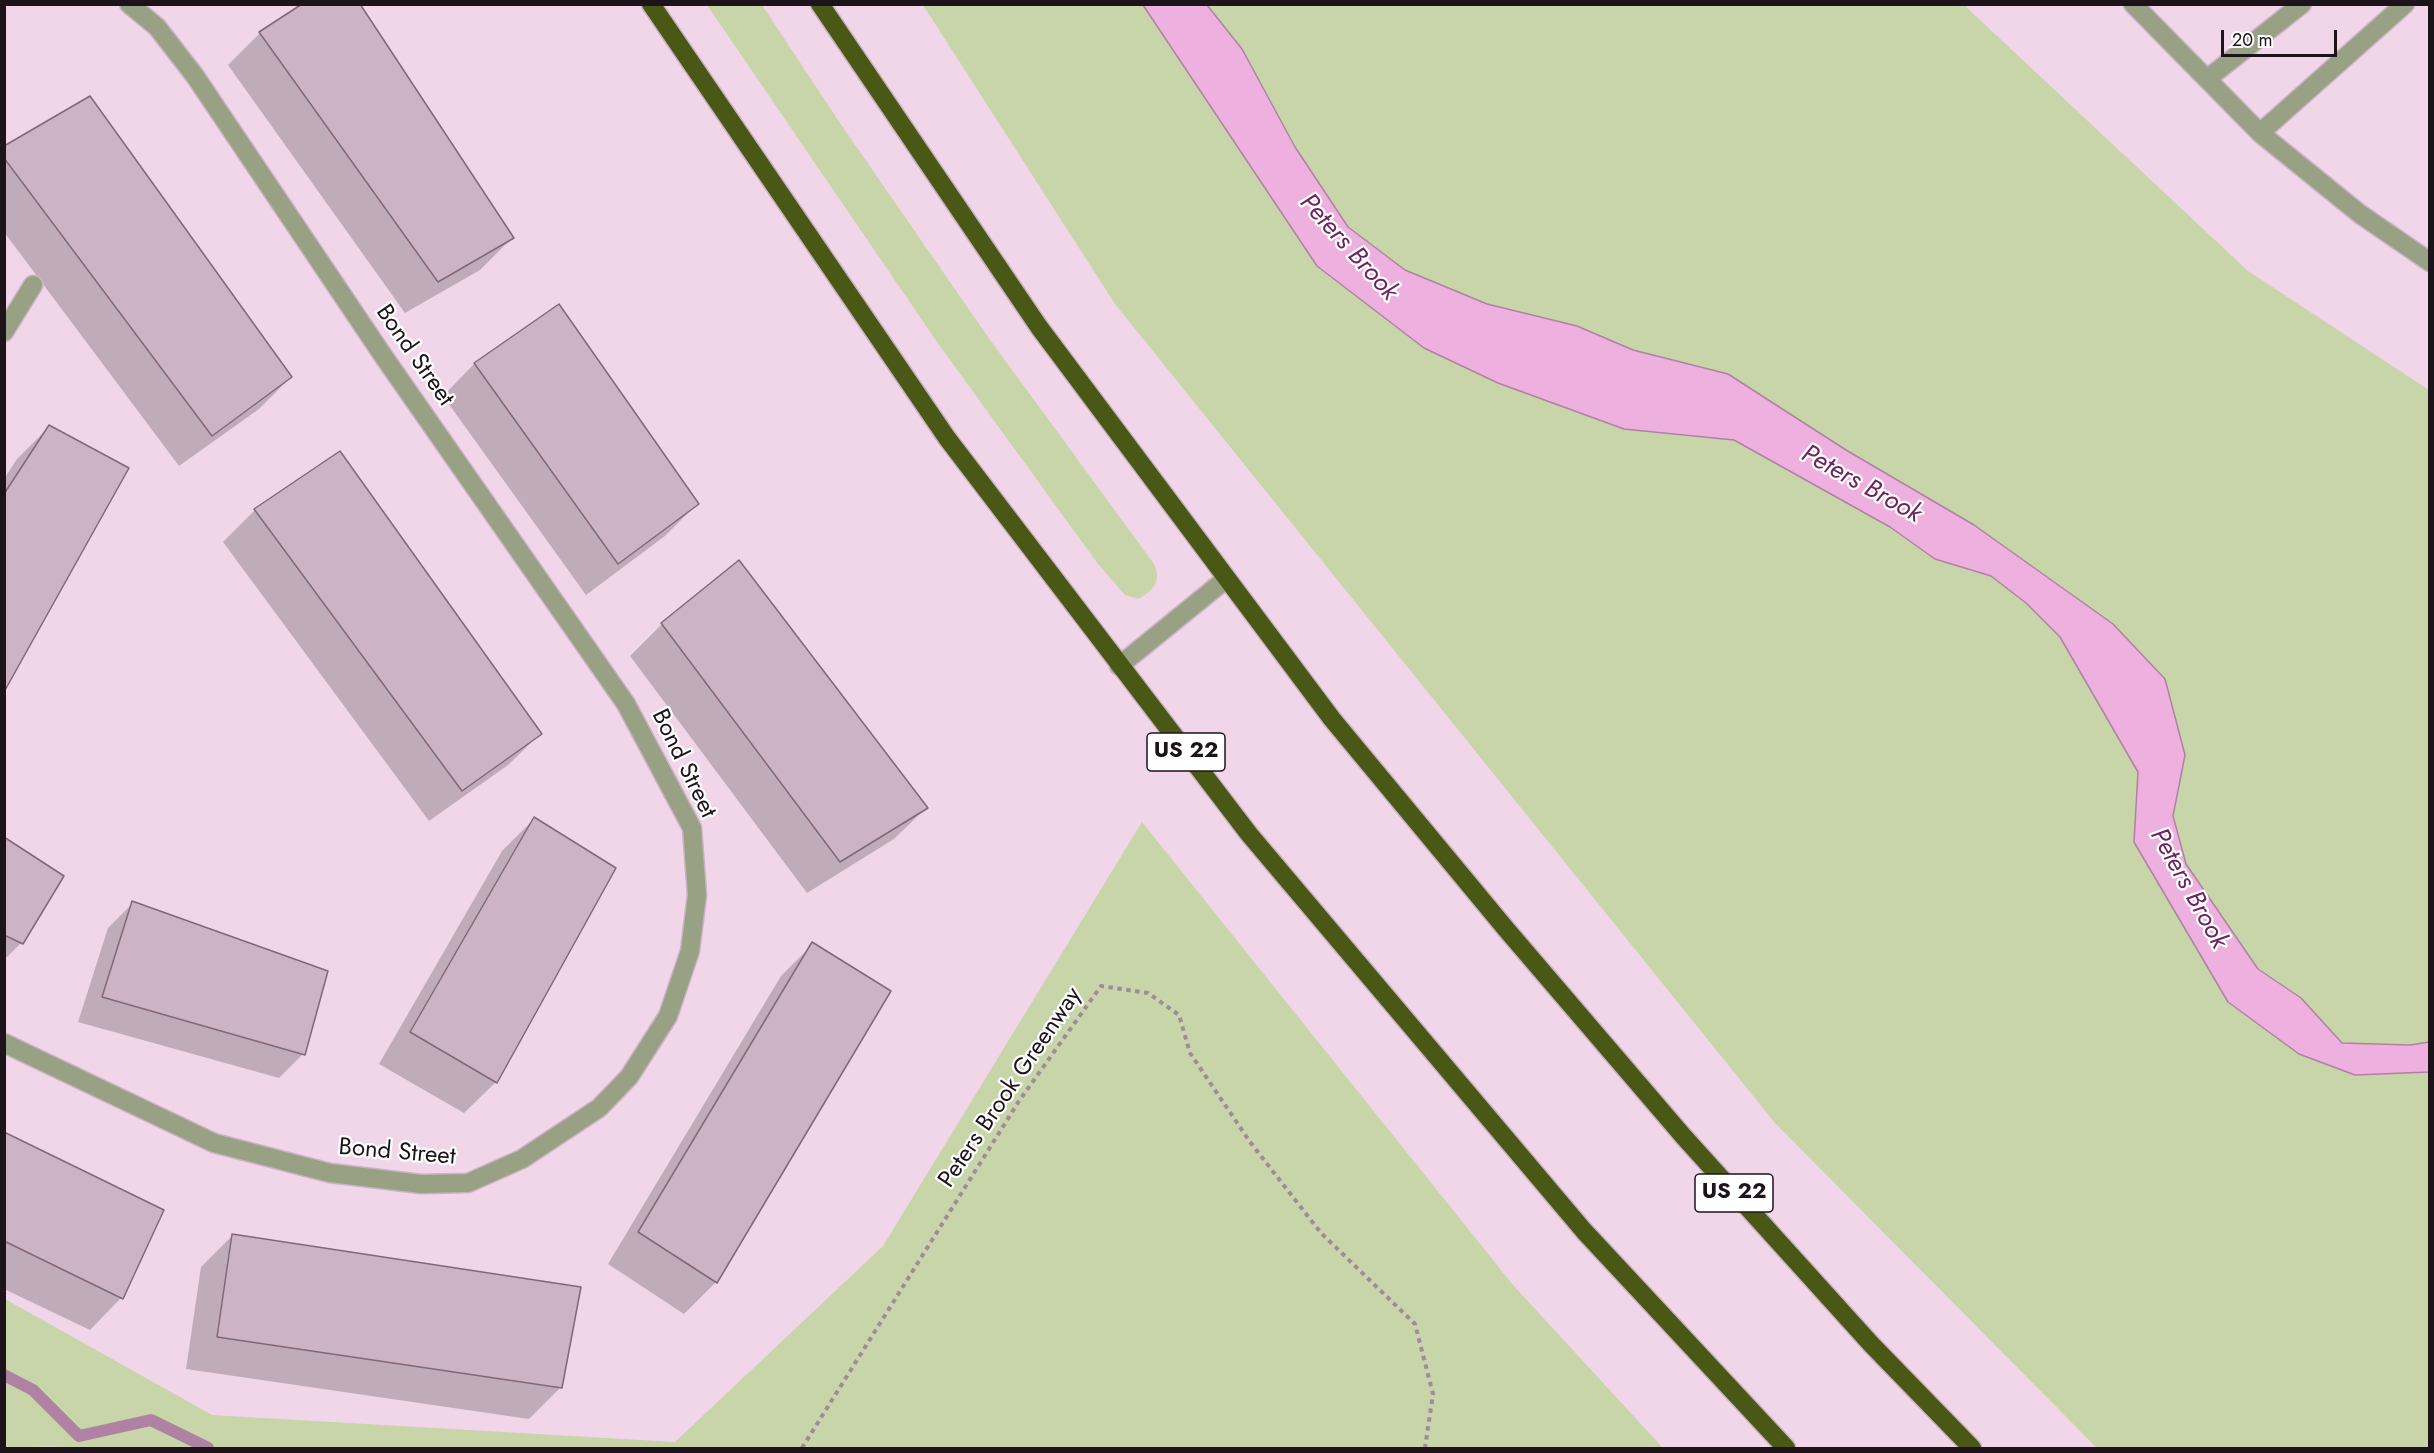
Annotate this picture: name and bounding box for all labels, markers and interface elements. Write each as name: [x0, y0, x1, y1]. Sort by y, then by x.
scale bar: [2224, 18, 2340, 56]
text: 20 m: [2232, 27, 2272, 53]
water label: Peters Brook: [1292, 188, 1404, 308]
street label: Bond Street: [369, 300, 459, 412]
water label: Peters Brook: [1795, 439, 1927, 531]
street label: Bond Street: [644, 705, 722, 823]
road number: US 22: [1147, 733, 1225, 771]
water label: Peters Brook: [2142, 823, 2234, 955]
street label: Peters Brook Greenway: [933, 982, 1089, 1194]
street label: Bond Street: [337, 1134, 457, 1172]
road number: US 22: [1695, 1174, 1773, 1212]

